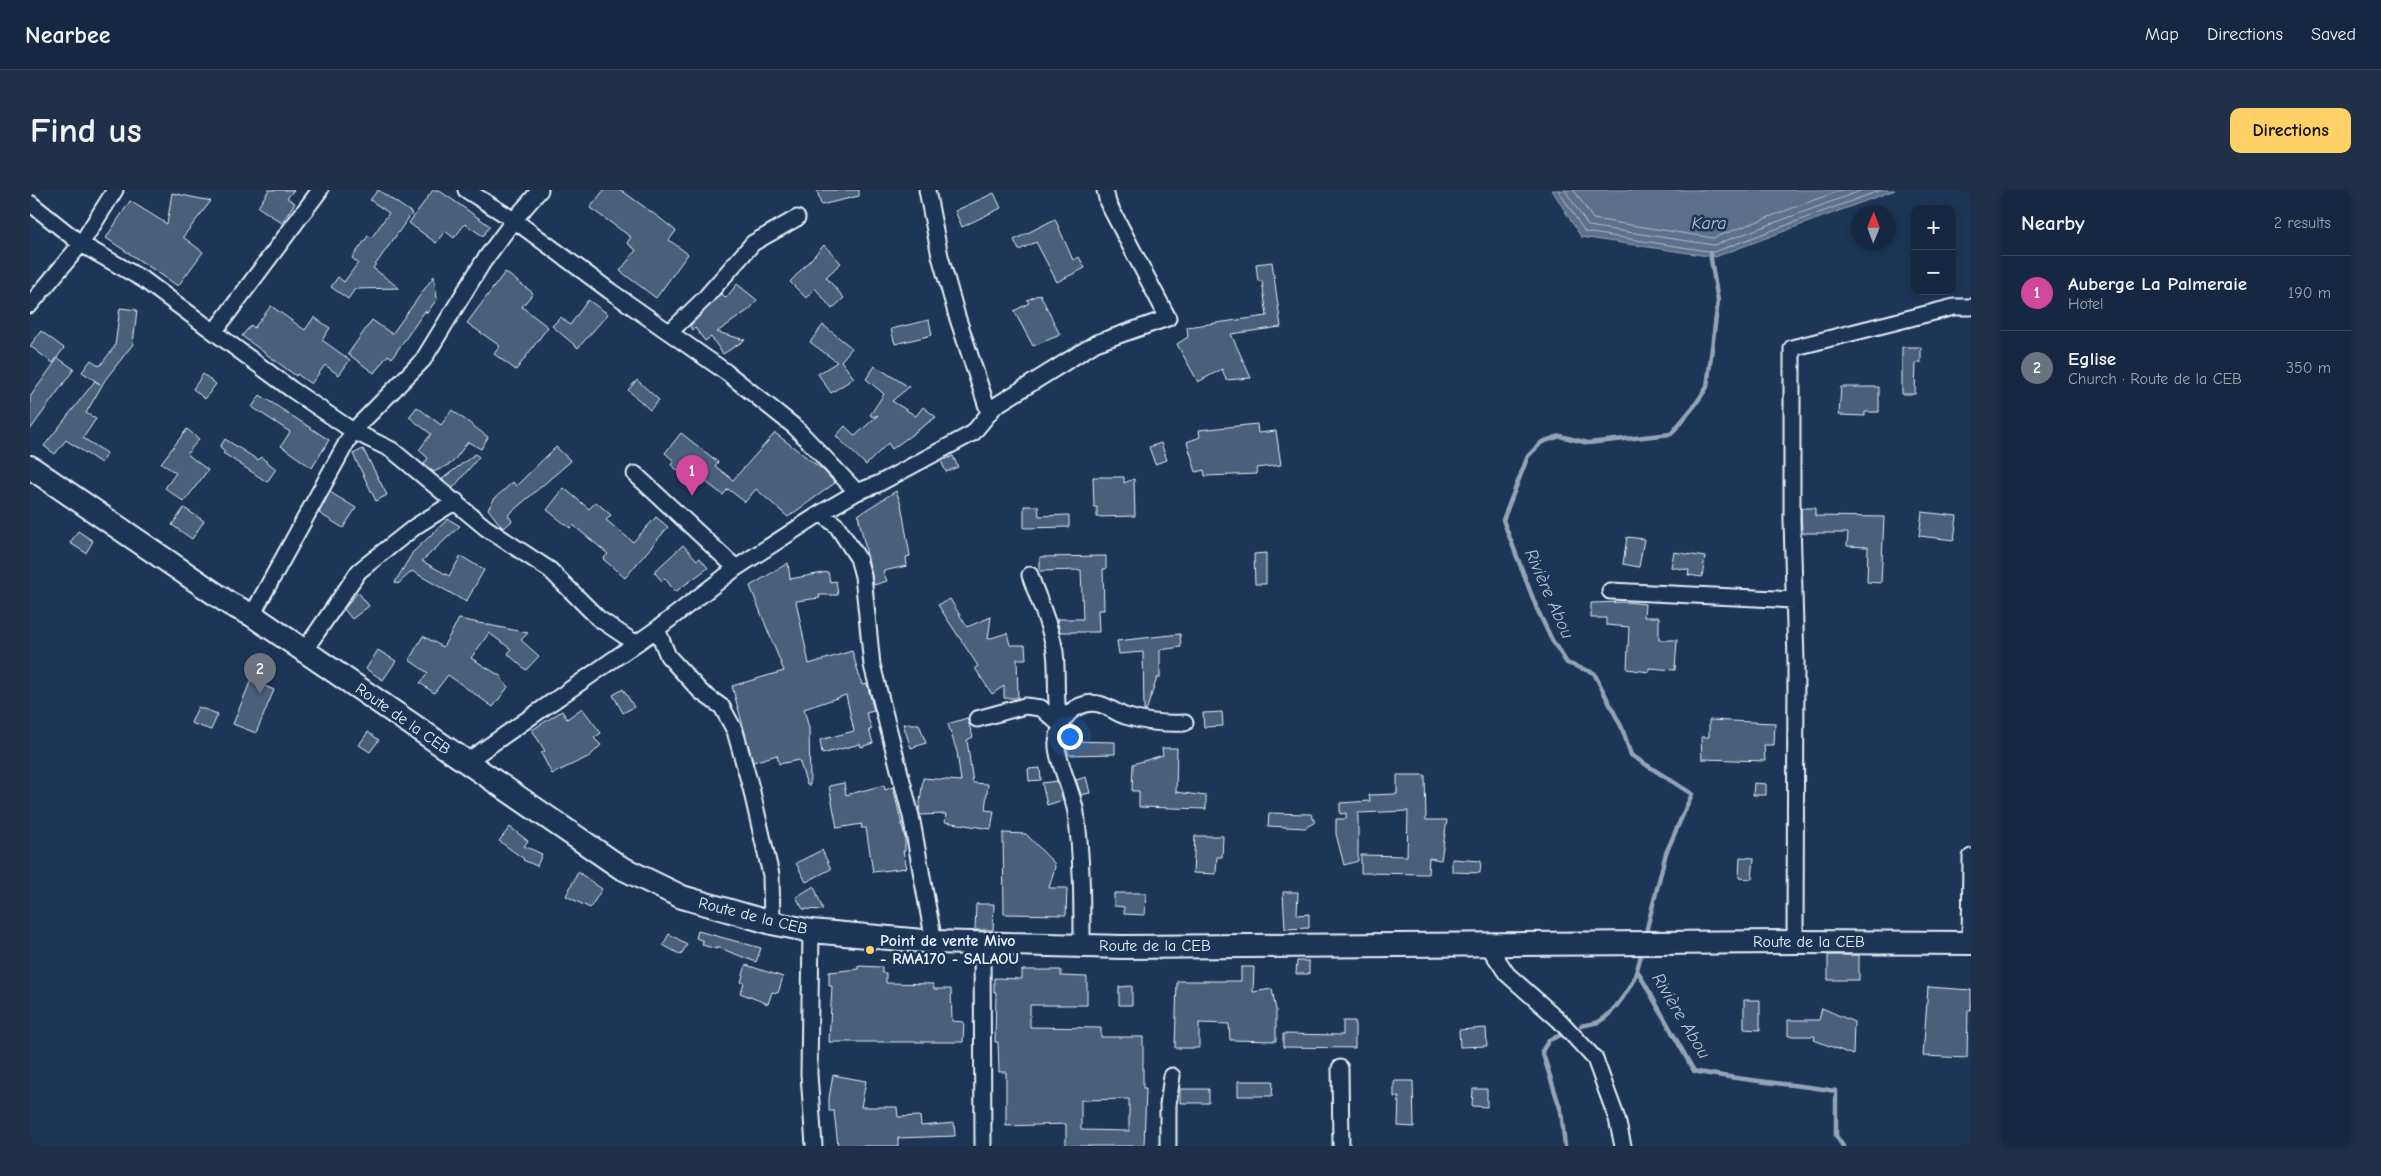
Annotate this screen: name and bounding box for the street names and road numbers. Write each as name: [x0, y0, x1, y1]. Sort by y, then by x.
street label: Route de la CEB: [352, 680, 454, 758]
street label: Route de la CEB: [697, 894, 809, 938]
street label: Route de la CEB: [1753, 933, 1865, 951]
street label: Route de la CEB: [1099, 937, 1211, 955]

